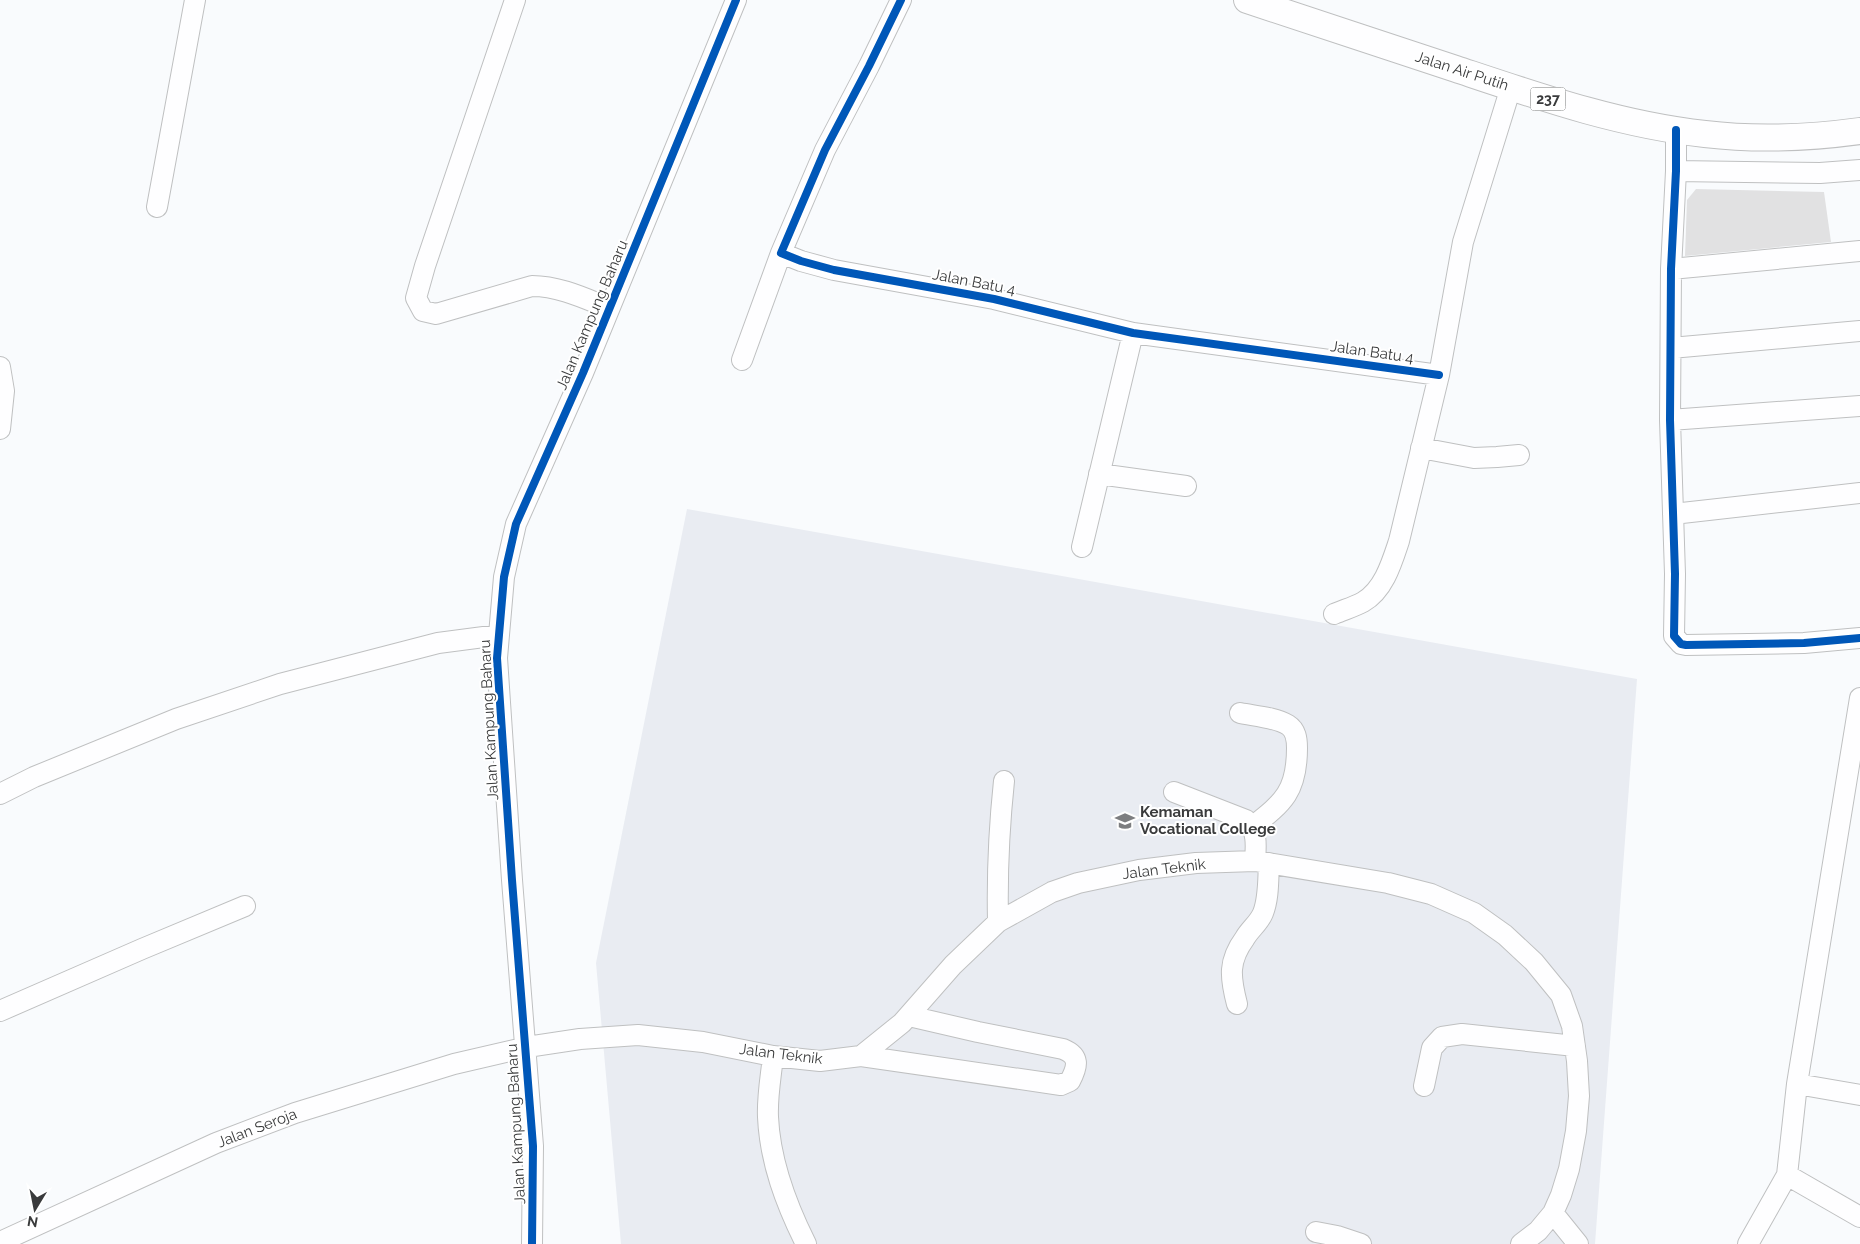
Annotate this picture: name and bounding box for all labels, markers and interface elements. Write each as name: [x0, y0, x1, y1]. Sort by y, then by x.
street label: Jalan Air Putih: [1413, 47, 1511, 95]
road number: 237: [1530, 88, 1566, 110]
street label: Jalan Kampung Baharu: [552, 237, 632, 393]
street label: Jalan Batu 4: [931, 265, 1017, 299]
street label: Jalan Batu 4: [1329, 337, 1415, 367]
street label: Jalan Kampung Baharu: [476, 639, 502, 801]
place label: Kemaman Vocational College: [1140, 803, 1276, 838]
school or university icon: Kemaman Vocational College: [1114, 810, 1136, 832]
street label: Jalan Teknik: [1121, 855, 1207, 883]
street label: Jalan Teknik: [738, 1040, 824, 1068]
street label: Jalan Kampung Baharu: [503, 1043, 529, 1205]
street label: Jalan Seroja: [215, 1105, 299, 1151]
north arrow: [10, 1184, 60, 1234]
text: N: [26, 1213, 39, 1231]

